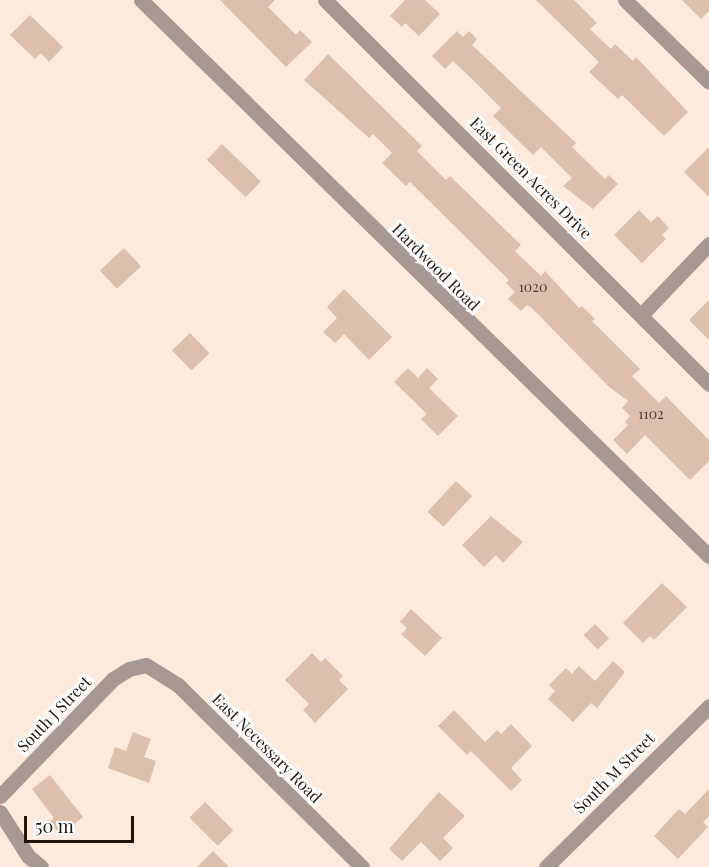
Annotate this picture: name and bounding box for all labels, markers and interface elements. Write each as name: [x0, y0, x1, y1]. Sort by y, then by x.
street label: East Green Acres Drive: [466, 113, 596, 243]
street label: Hardwood Road: [388, 219, 484, 315]
house number: 1020: [519, 279, 547, 295]
house number: 1102: [638, 406, 664, 422]
street label: South J Street: [13, 672, 95, 756]
street label: East Necessary Road: [208, 689, 326, 807]
street label: South M Street: [570, 729, 658, 817]
scale bar: [27, 804, 136, 842]
text: 50 m: [35, 814, 74, 838]

